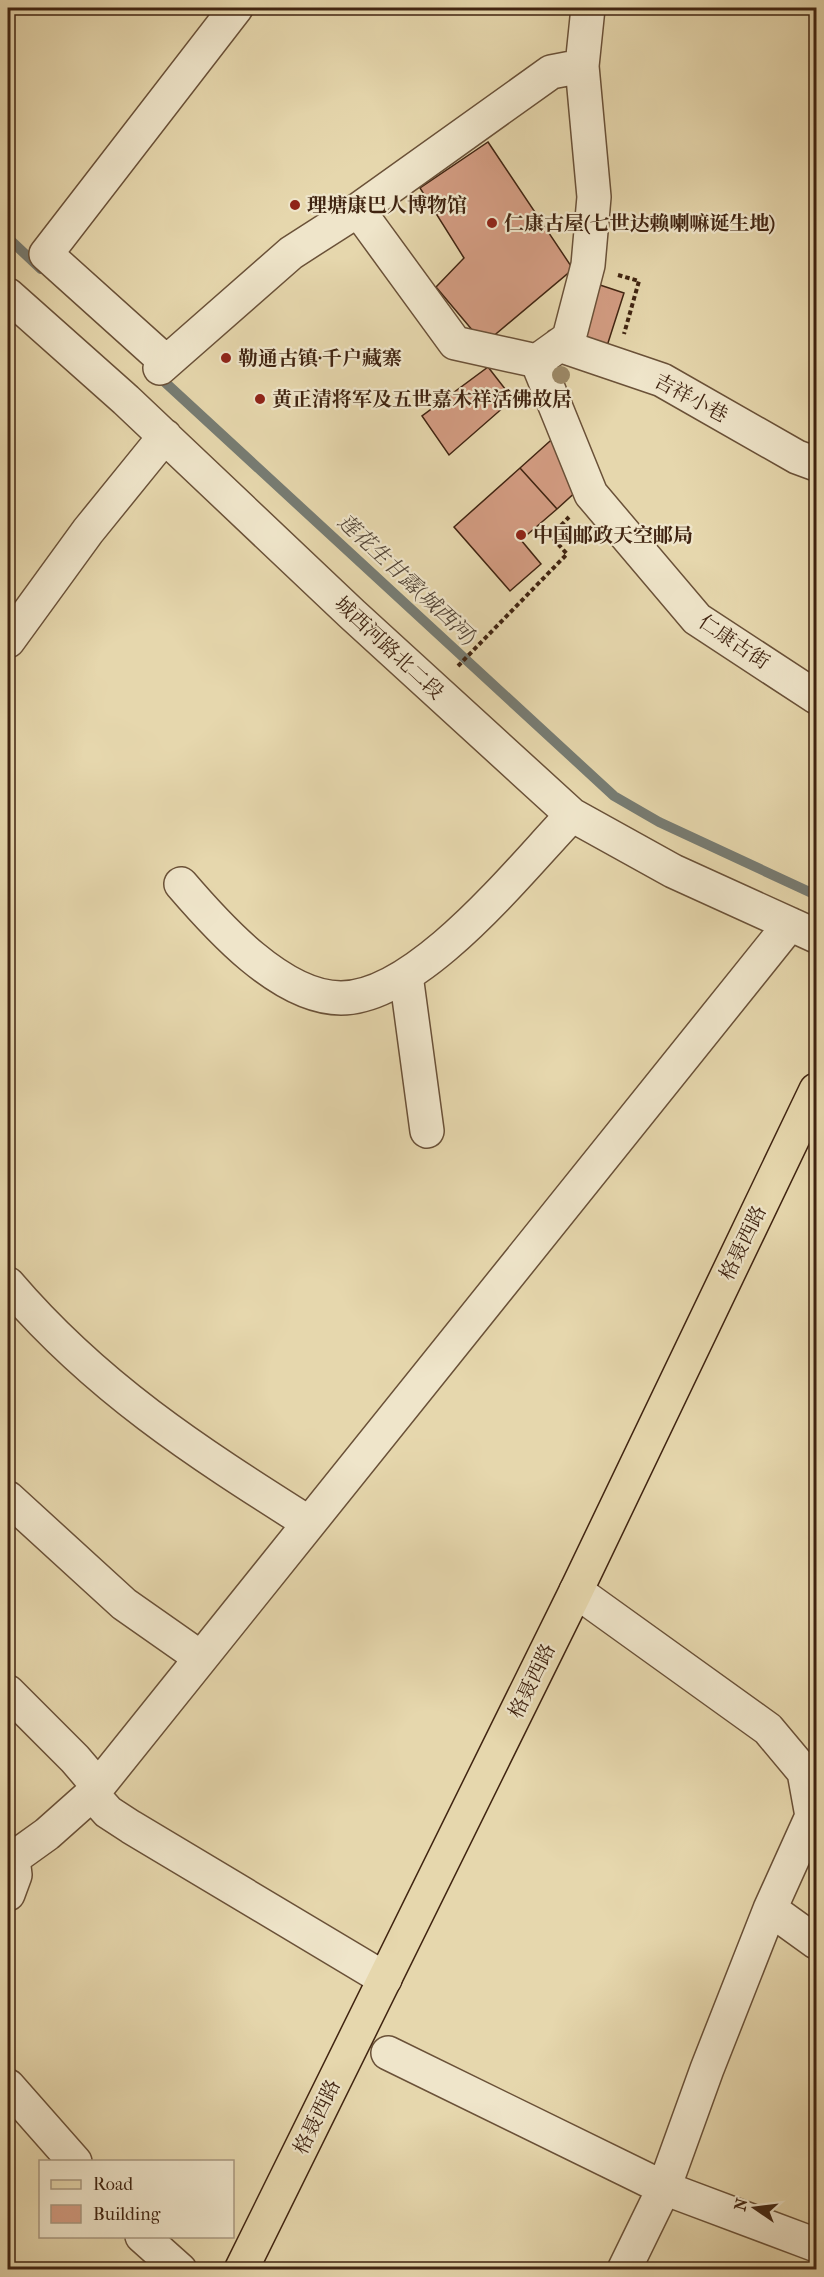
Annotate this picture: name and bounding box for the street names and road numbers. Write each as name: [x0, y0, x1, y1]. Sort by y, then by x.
street label: 吉祥小巷: [650, 369, 732, 427]
street label: 城西河路北二段: [330, 592, 448, 704]
street label: 仁康古街: [694, 610, 774, 674]
street label: 格聂西路: [715, 1202, 771, 1284]
street label: 格聂西路: [504, 1640, 560, 1722]
street label: 格聂西路: [289, 2076, 345, 2158]

